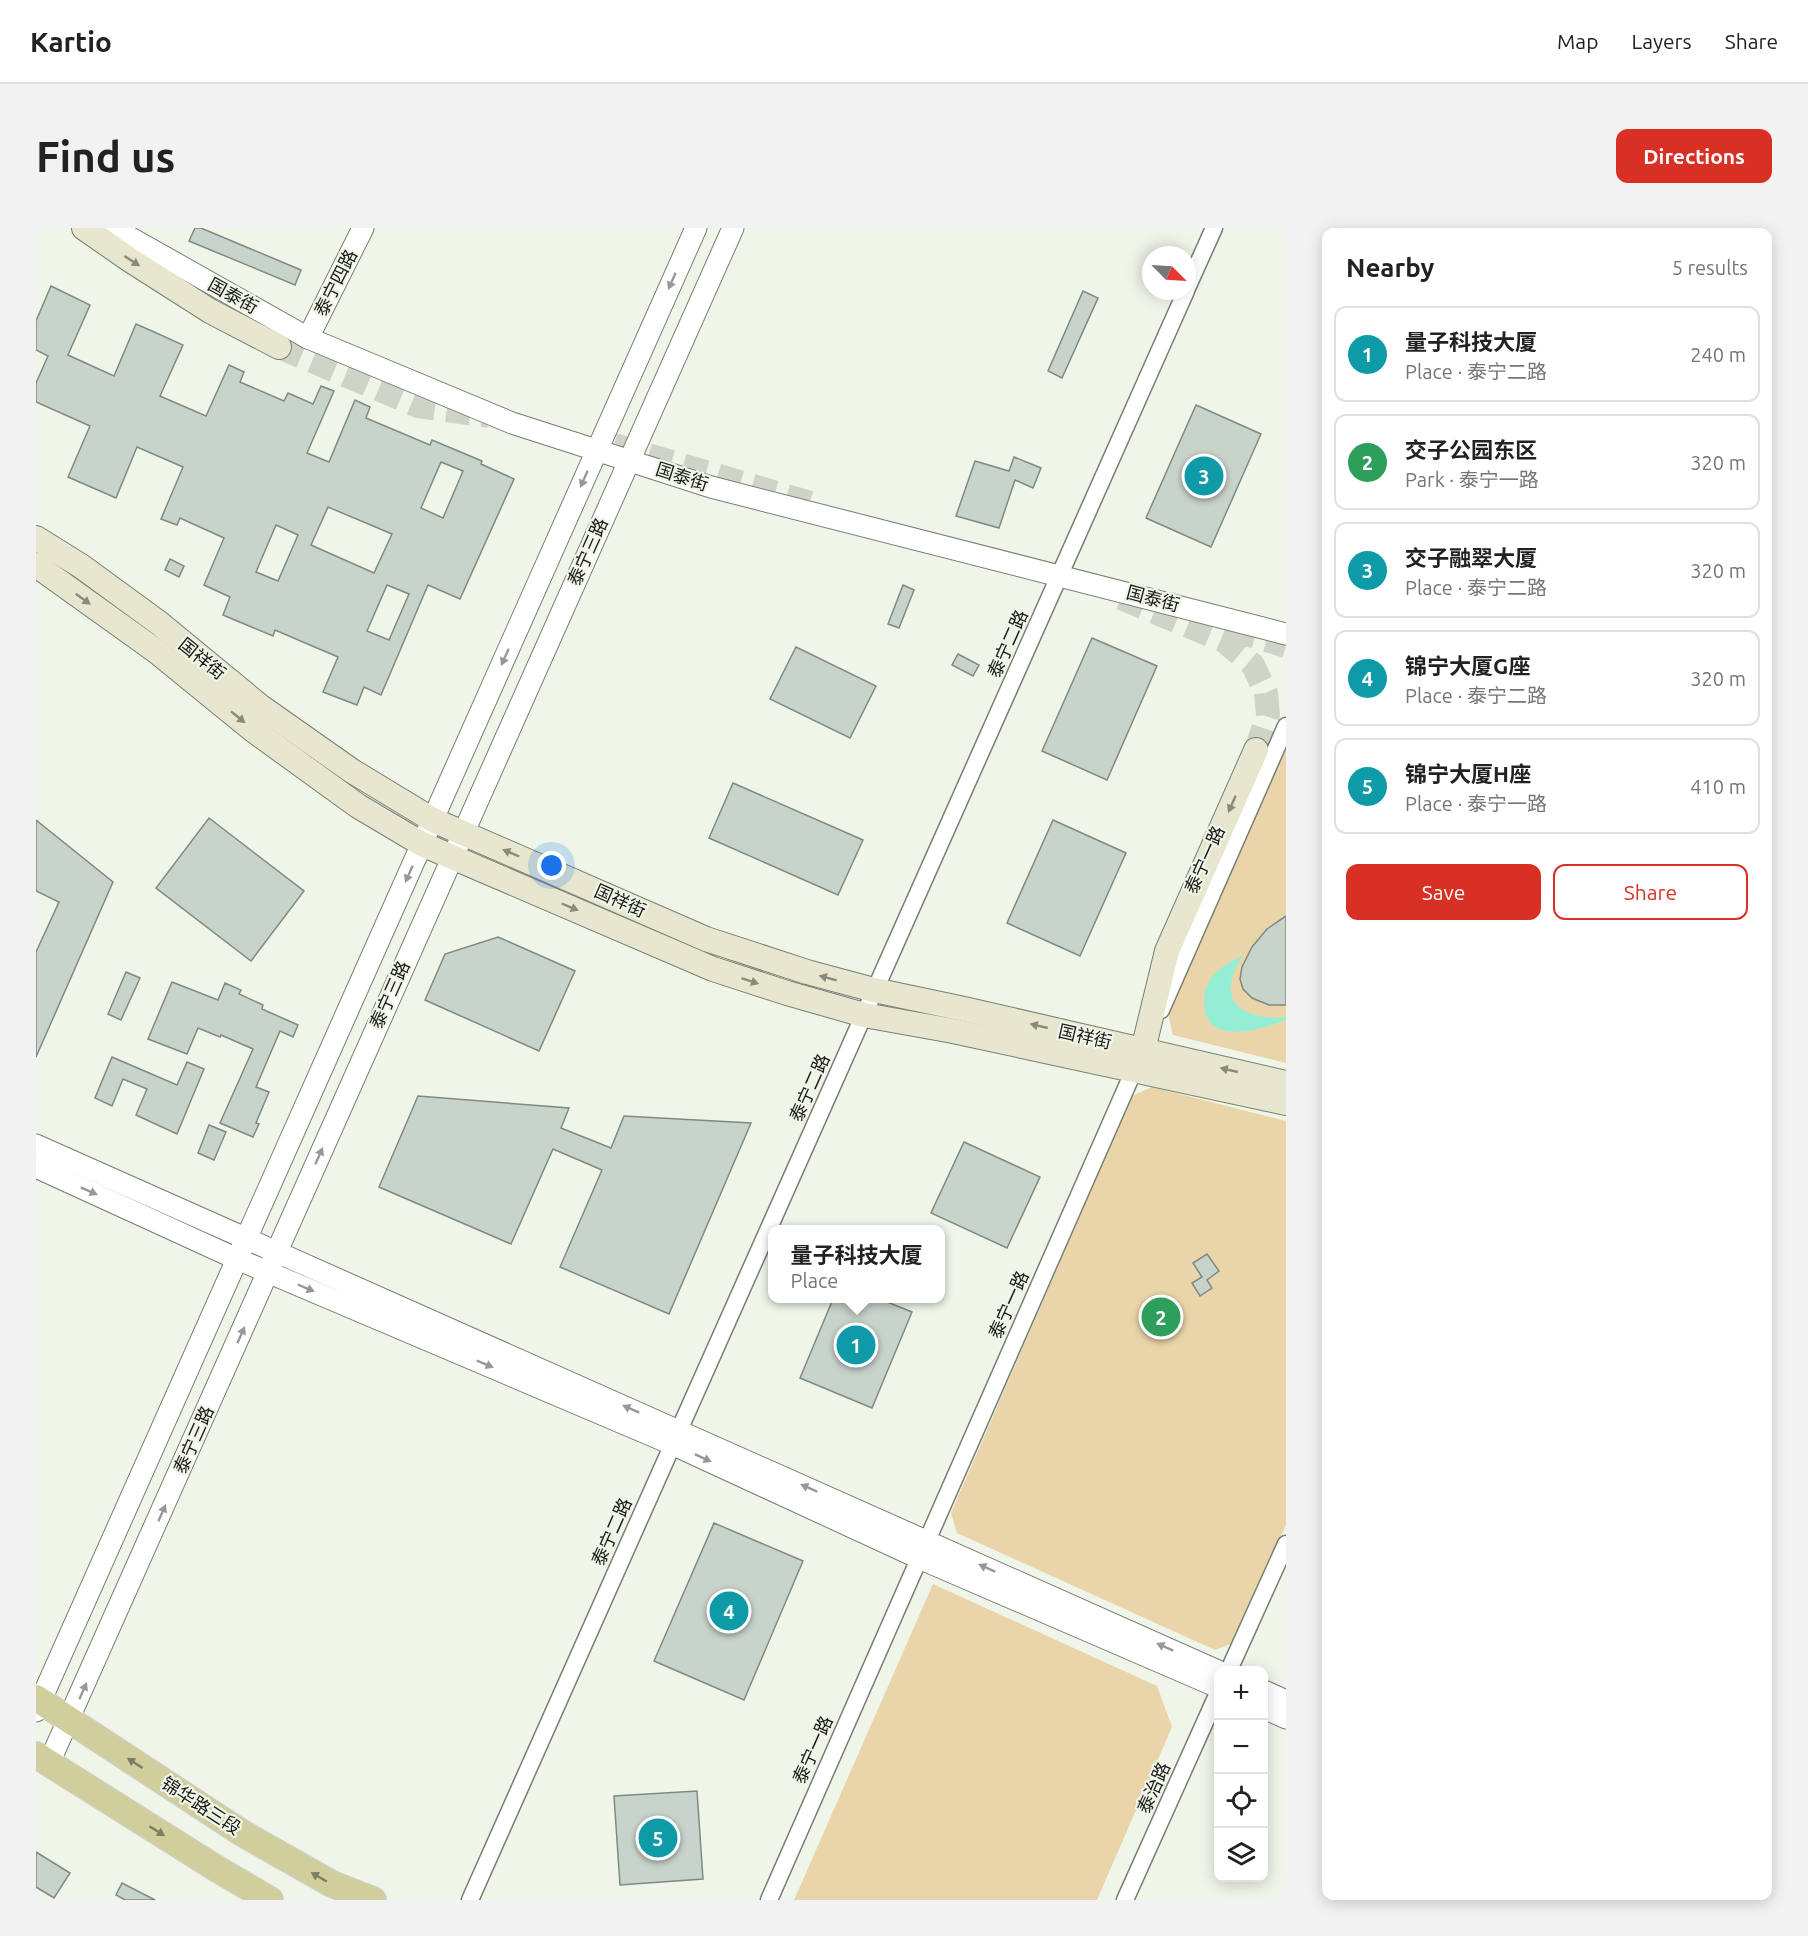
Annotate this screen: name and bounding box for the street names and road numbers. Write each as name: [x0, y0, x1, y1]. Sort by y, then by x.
street label: 泰宁四路: [310, 246, 360, 319]
street label: 国泰街: [205, 273, 262, 317]
street label: 国泰街: [654, 458, 711, 494]
street label: 泰宁三路: [563, 515, 611, 589]
street label: 国泰街: [1125, 581, 1182, 615]
street label: 泰宁二路: [983, 607, 1031, 681]
street label: 国祥街: [175, 633, 230, 683]
street label: 泰宁一路: [1180, 823, 1228, 897]
street label: 国祥街: [592, 880, 649, 920]
street label: 泰宁三路: [365, 958, 413, 1032]
street label: 国祥街: [1057, 1020, 1114, 1052]
street label: 泰宁二路: [785, 1051, 833, 1125]
street label: 泰宁一路: [984, 1268, 1032, 1342]
street label: 泰宁三路: [169, 1403, 217, 1477]
street label: 泰宁二路: [587, 1495, 635, 1569]
street label: 泰宁一路: [788, 1713, 836, 1787]
street label: 泰治路: [1133, 1759, 1173, 1816]
street label: 锦华路三段: [158, 1772, 245, 1838]

